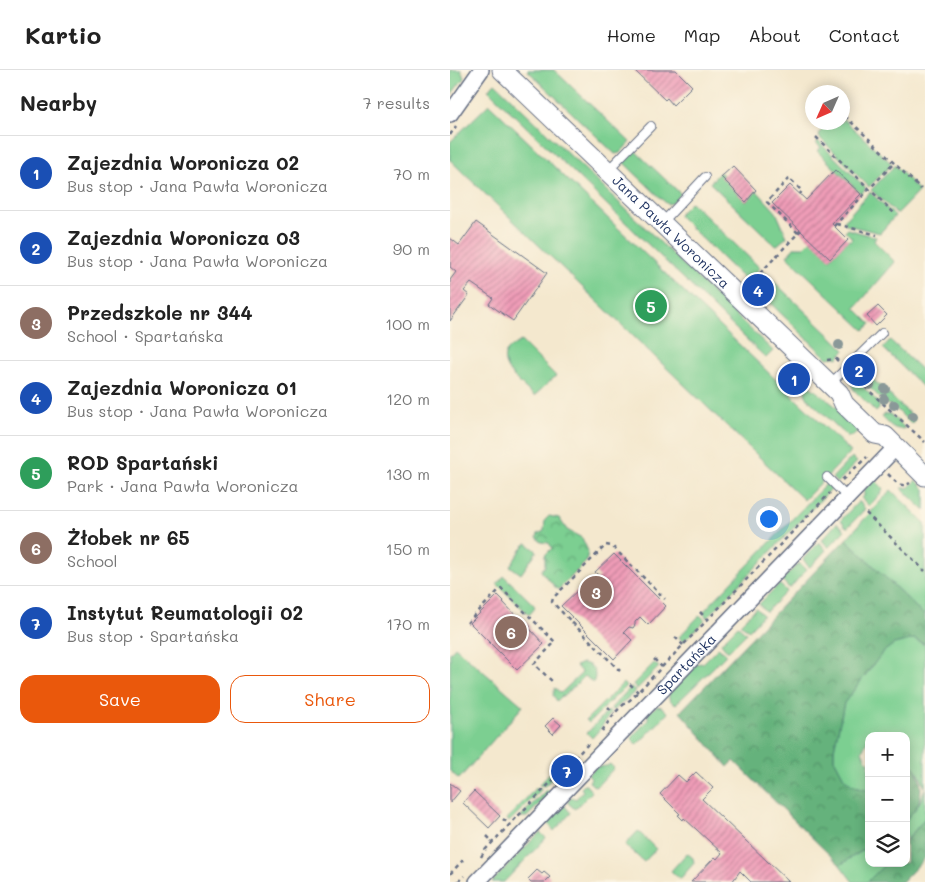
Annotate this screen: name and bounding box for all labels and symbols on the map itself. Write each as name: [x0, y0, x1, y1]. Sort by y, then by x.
north arrow: [805, 85, 850, 130]
street label: Jana Pawła Woronicza: [608, 171, 734, 292]
pin: 4: [742, 271, 774, 309]
pin: 5: [635, 287, 667, 325]
pin: 2: [843, 351, 875, 389]
pin: 1: [778, 360, 810, 398]
your location: [756, 506, 782, 532]
pin: 3: [580, 573, 612, 611]
pin: 6: [495, 613, 527, 651]
street label: Spartańska: [652, 629, 720, 699]
pin: 7: [551, 752, 583, 790]

